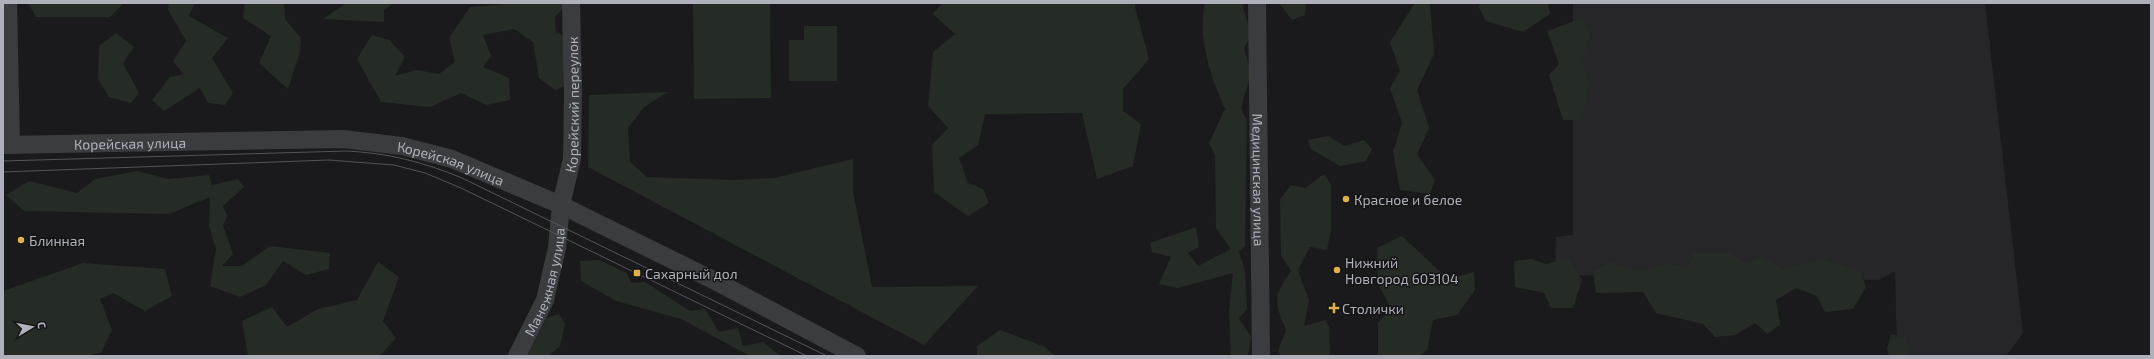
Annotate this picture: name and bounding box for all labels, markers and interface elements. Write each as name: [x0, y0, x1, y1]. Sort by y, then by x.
street label: Корейский переулок: [561, 36, 582, 174]
street label: Медицинская улица: [1250, 113, 1268, 247]
street label: Корейская улица: [74, 133, 186, 152]
street label: Корейская улица: [396, 137, 507, 189]
place label: Красное и белое: [1354, 191, 1462, 208]
marker: Красное и белое: [1341, 194, 1351, 204]
street label: Манежная улица: [520, 227, 567, 339]
place label: Блинная: [29, 232, 85, 249]
marker: Блинная: [16, 235, 26, 245]
place label: Нижний Новгород 603104: [1345, 254, 1459, 287]
place label: Сахарный дол: [645, 265, 738, 282]
marker: Нижний Новгород 603104: [1332, 265, 1342, 275]
marker: Сахарный дол: [632, 268, 642, 278]
place label: Столички: [1342, 300, 1404, 317]
marker: Столички: [1329, 303, 1339, 313]
north arrow: [12, 307, 52, 347]
text: С: [35, 321, 49, 330]

